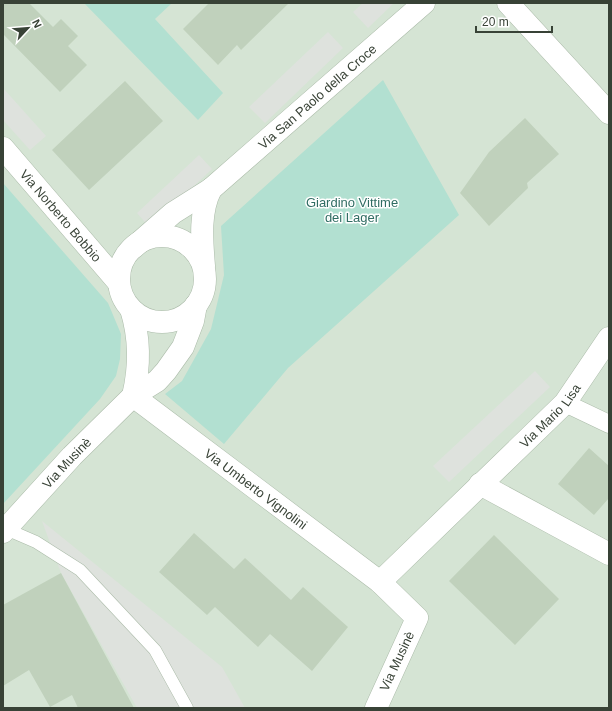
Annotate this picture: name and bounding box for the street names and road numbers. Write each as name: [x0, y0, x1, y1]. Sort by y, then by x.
street label: Via San Paolo della Croce: [255, 41, 379, 152]
street label: Via Norberto Bobbio: [17, 166, 105, 265]
street label: Via Mario Lisa: [516, 380, 584, 450]
street label: Via Musinè: [39, 434, 94, 491]
street label: Via Umberto Vignolini: [202, 445, 310, 532]
street label: Via Musinè: [377, 629, 417, 693]

